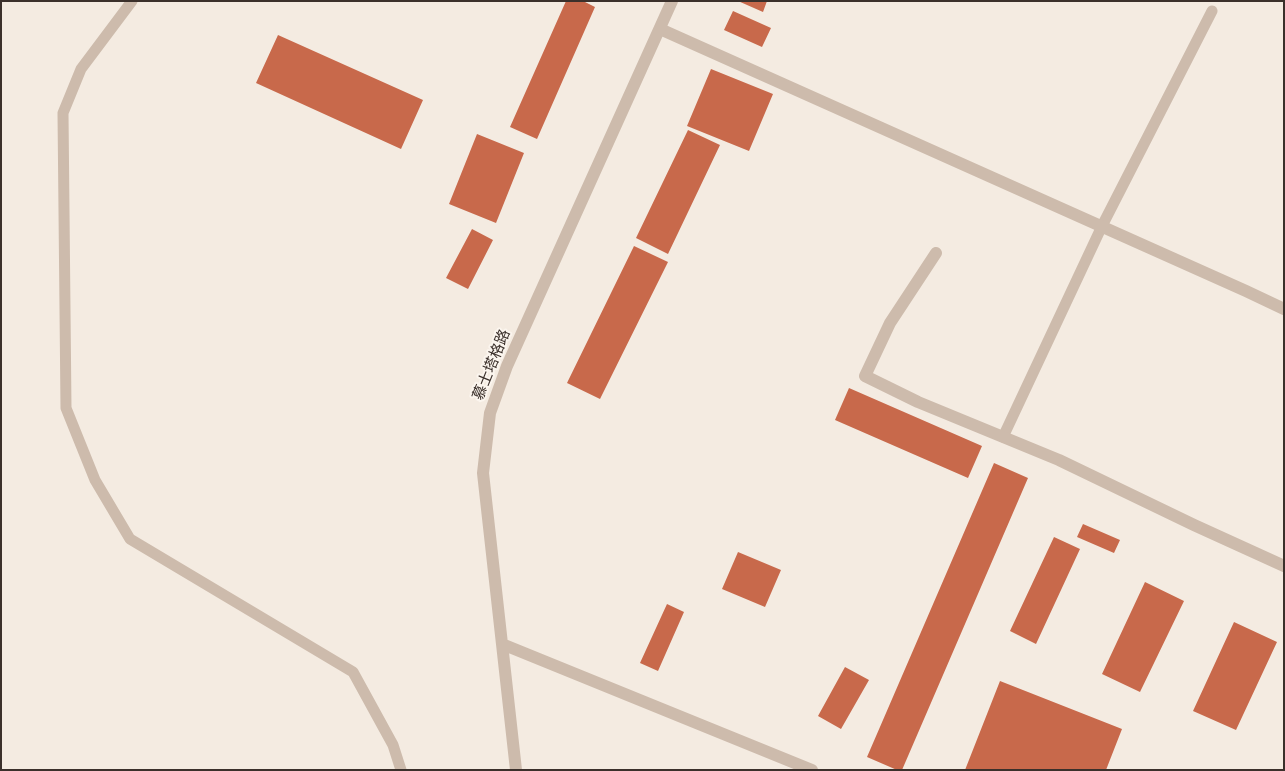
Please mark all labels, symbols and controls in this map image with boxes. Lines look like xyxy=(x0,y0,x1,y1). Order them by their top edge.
street label: 慕士塔格路 xyxy=(470,327,514,403)

